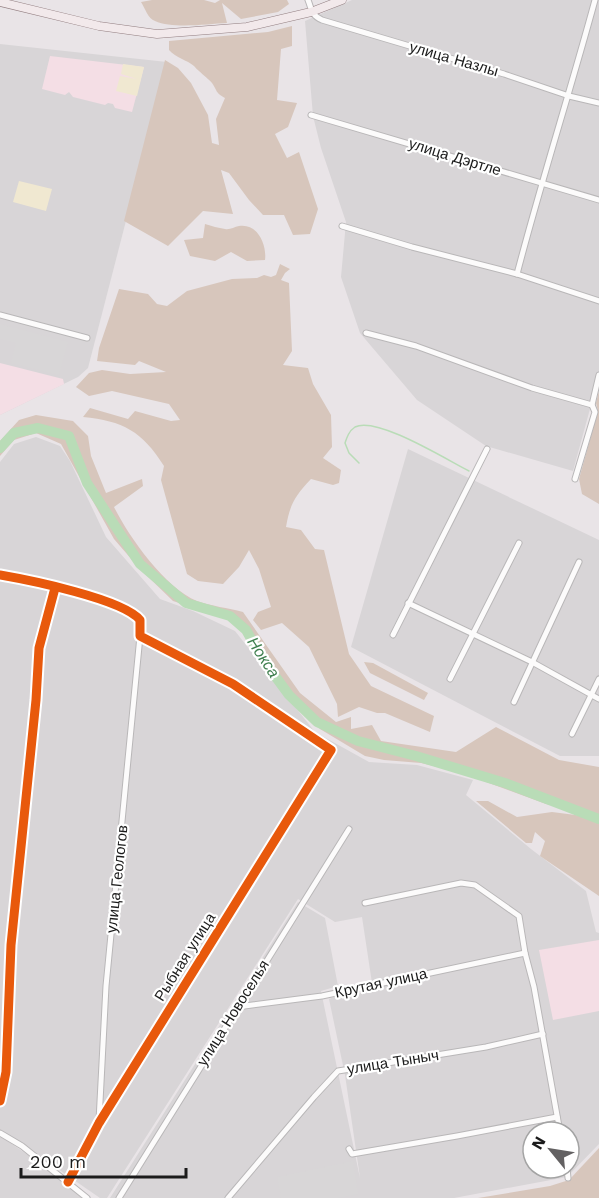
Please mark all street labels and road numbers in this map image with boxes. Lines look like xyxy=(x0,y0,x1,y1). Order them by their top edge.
street label: улица Назлы xyxy=(407,38,501,80)
street label: улица Дэртле xyxy=(407,134,503,180)
street label: улица Геологов xyxy=(102,824,132,934)
street label: Рыбная улица xyxy=(151,909,220,1004)
street label: улица Новоселья xyxy=(193,957,273,1069)
street label: Крутая улица xyxy=(333,964,429,1002)
street label: улица Тыныч xyxy=(346,1046,440,1078)

